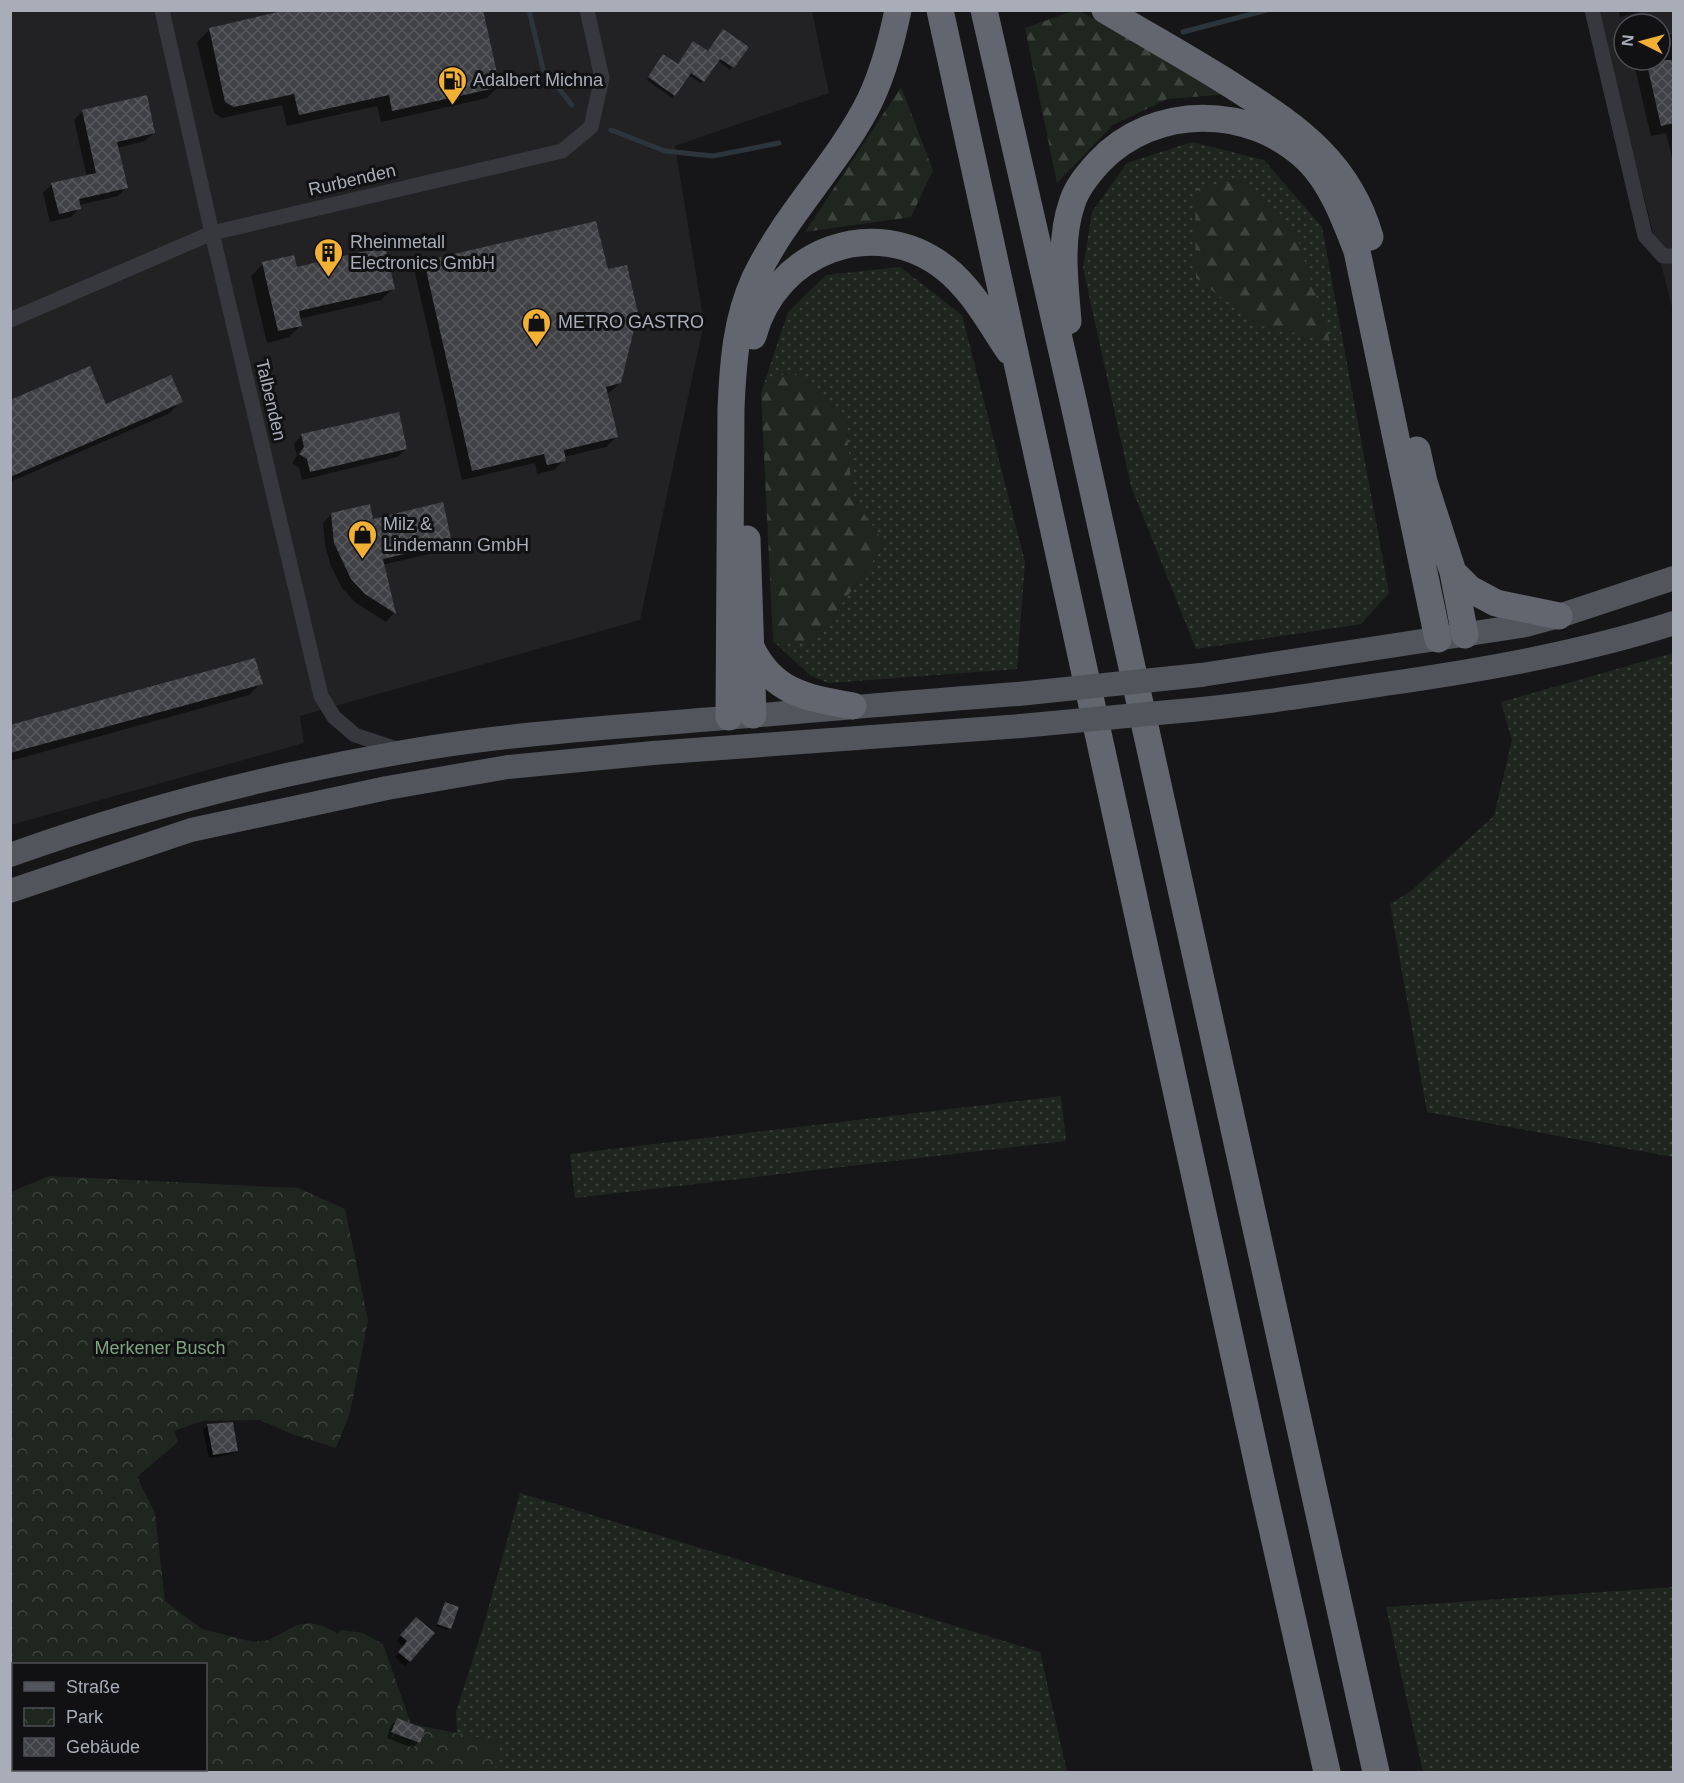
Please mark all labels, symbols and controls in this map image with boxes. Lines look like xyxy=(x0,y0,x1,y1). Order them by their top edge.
north arrow xyxy=(1612,12,1672,72)
text: N xyxy=(1619,34,1637,47)
fuel station icon: Adalbert Michna xyxy=(436,64,468,106)
place label: Adalbert Michna xyxy=(473,70,604,90)
street label: Rurbenden xyxy=(306,160,398,200)
place label: Rheinmetall Electronics GmbH xyxy=(350,232,495,273)
building icon: Rheinmetall Electronics GmbH xyxy=(313,236,345,278)
shop icon: METRO GASTRO xyxy=(521,306,553,348)
place label: METRO GASTRO xyxy=(558,312,704,332)
street label: Talbenden xyxy=(252,357,290,443)
place label: Milz & Lindemann GmbH xyxy=(383,514,529,555)
shop icon: Milz & Lindemann GmbH xyxy=(346,518,378,560)
park label: Merkener Busch xyxy=(94,1338,226,1358)
legend xyxy=(12,1663,207,1771)
text: Straße xyxy=(66,1677,120,1697)
text: Park xyxy=(66,1707,104,1727)
text: Gebäude xyxy=(66,1737,140,1757)

